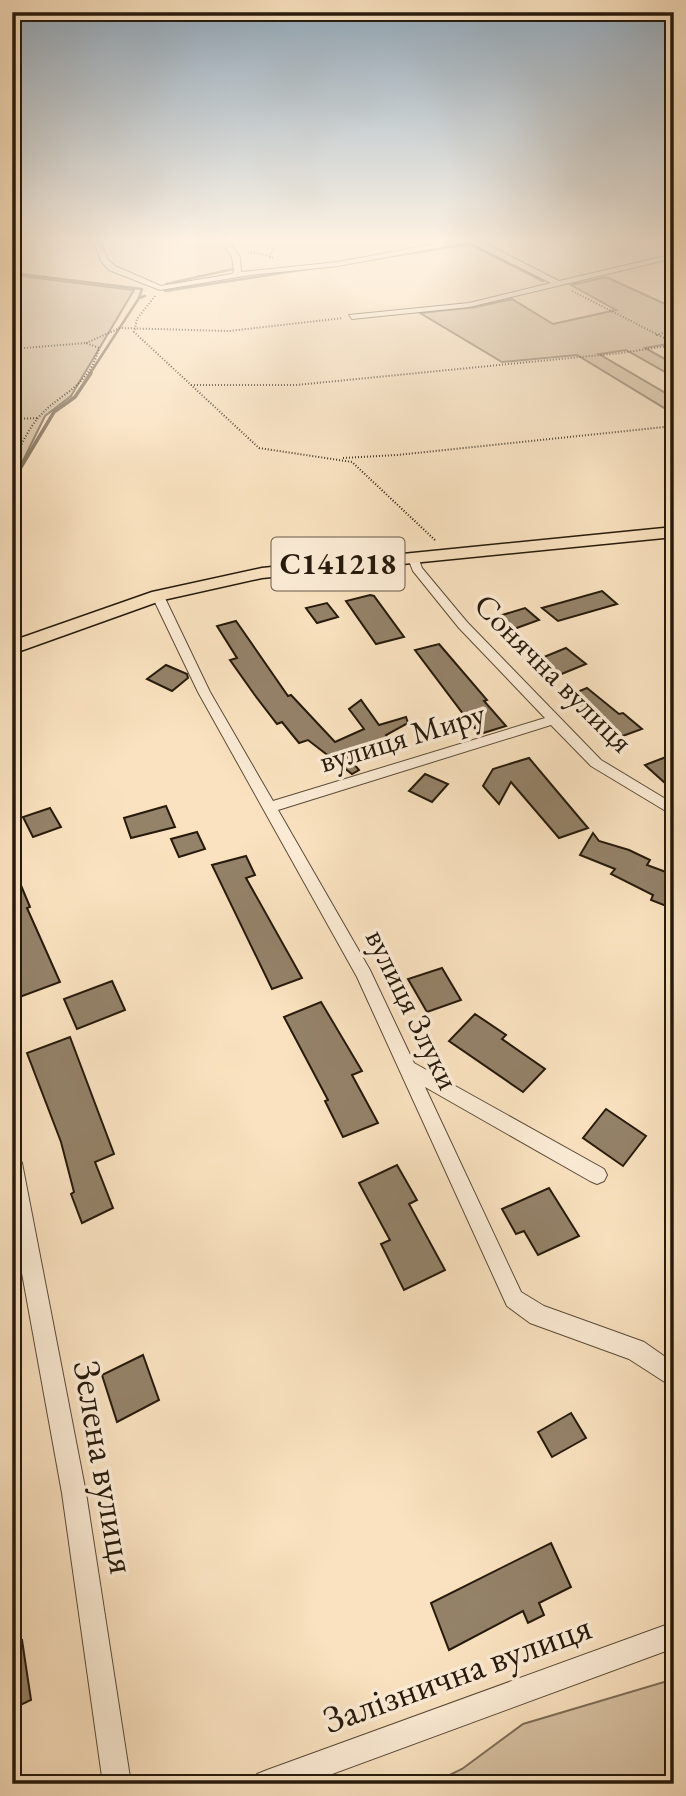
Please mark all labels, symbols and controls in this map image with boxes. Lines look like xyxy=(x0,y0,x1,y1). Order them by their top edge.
road number: С141218 xyxy=(272,538,404,590)
street label: Сонячна вулиця xyxy=(465,584,643,762)
street label: вулиця Миру xyxy=(314,692,491,782)
street label: вулиця Злуки xyxy=(356,922,470,1096)
street label: Зелена вулиця xyxy=(63,1356,148,1578)
street label: Залізнична вулиця xyxy=(316,1601,598,1744)

